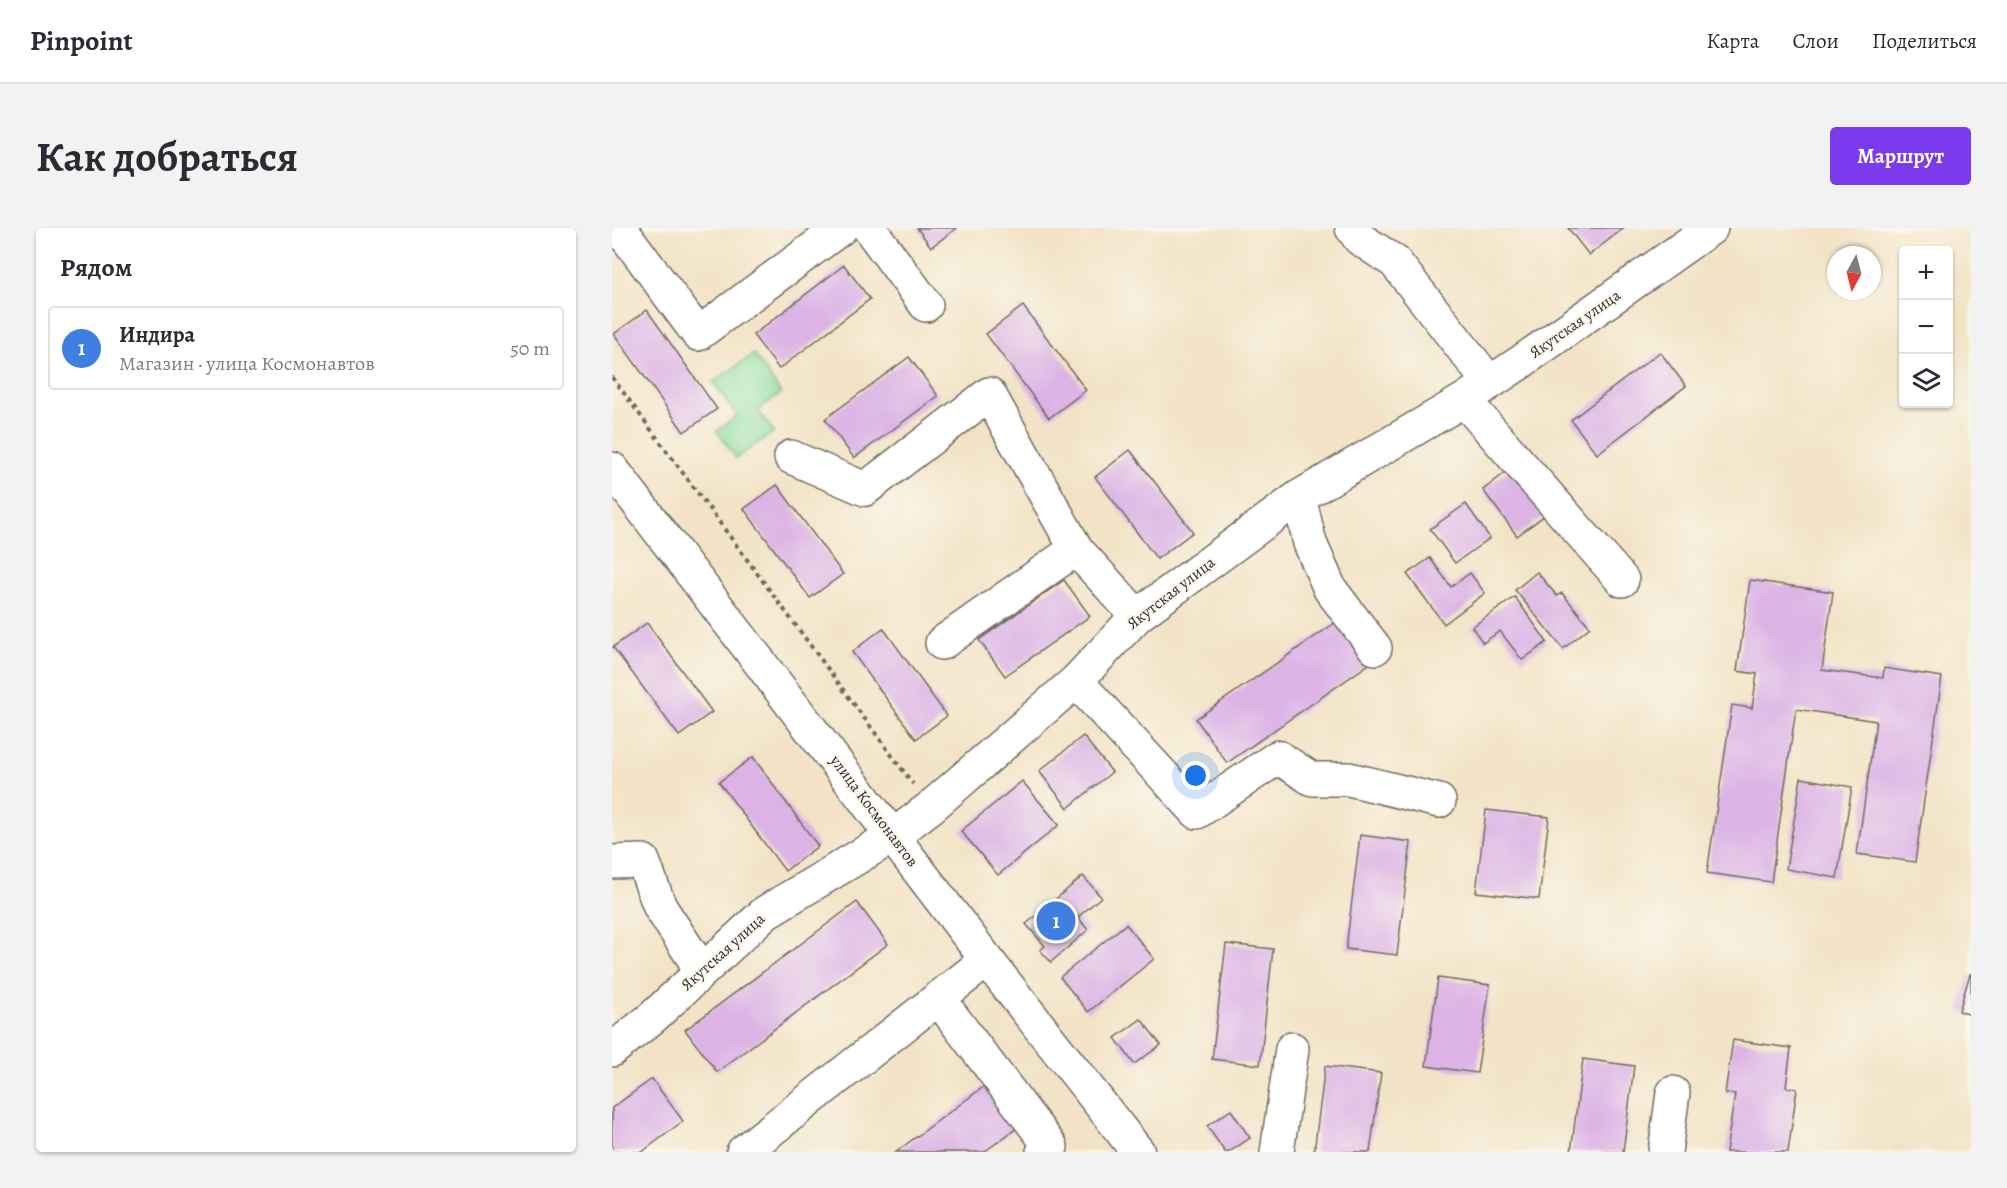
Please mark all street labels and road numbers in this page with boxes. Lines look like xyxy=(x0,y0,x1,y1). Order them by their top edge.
street label: Якутская улица xyxy=(1525,284,1625,364)
street label: Якутская улица xyxy=(1122,551,1220,634)
street label: улица Космонавтов xyxy=(824,750,923,871)
street label: Якутская улица xyxy=(676,908,770,996)

